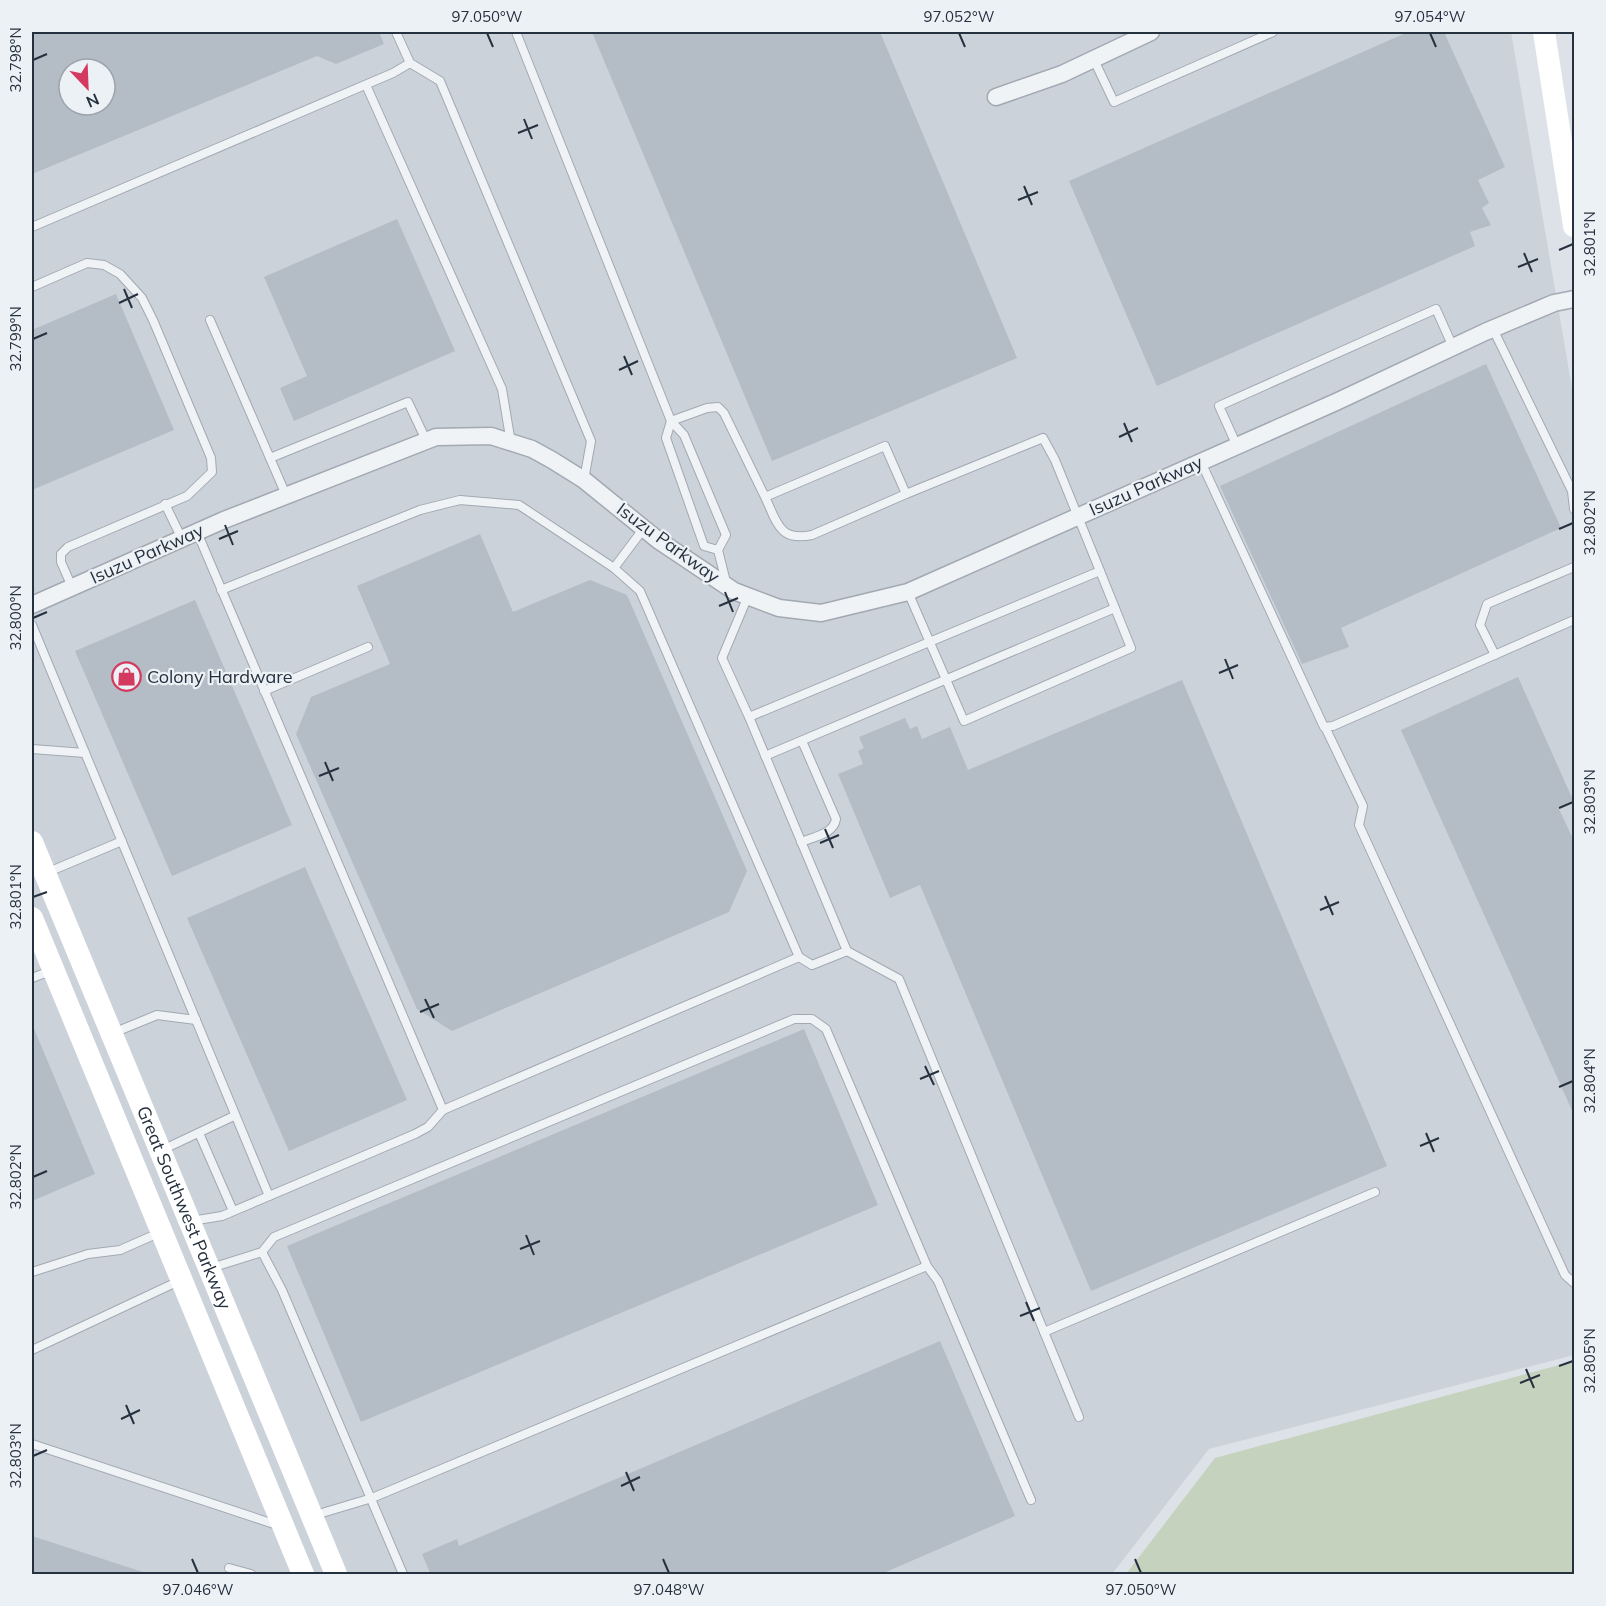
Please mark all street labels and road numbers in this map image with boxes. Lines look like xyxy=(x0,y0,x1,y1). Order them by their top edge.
street label: Isuzu Parkway xyxy=(1086,450,1206,521)
street label: Isuzu Parkway xyxy=(612,498,725,588)
street label: Isuzu Parkway xyxy=(87,518,207,589)
street label: Great Southwest Parkway xyxy=(132,1102,237,1313)

